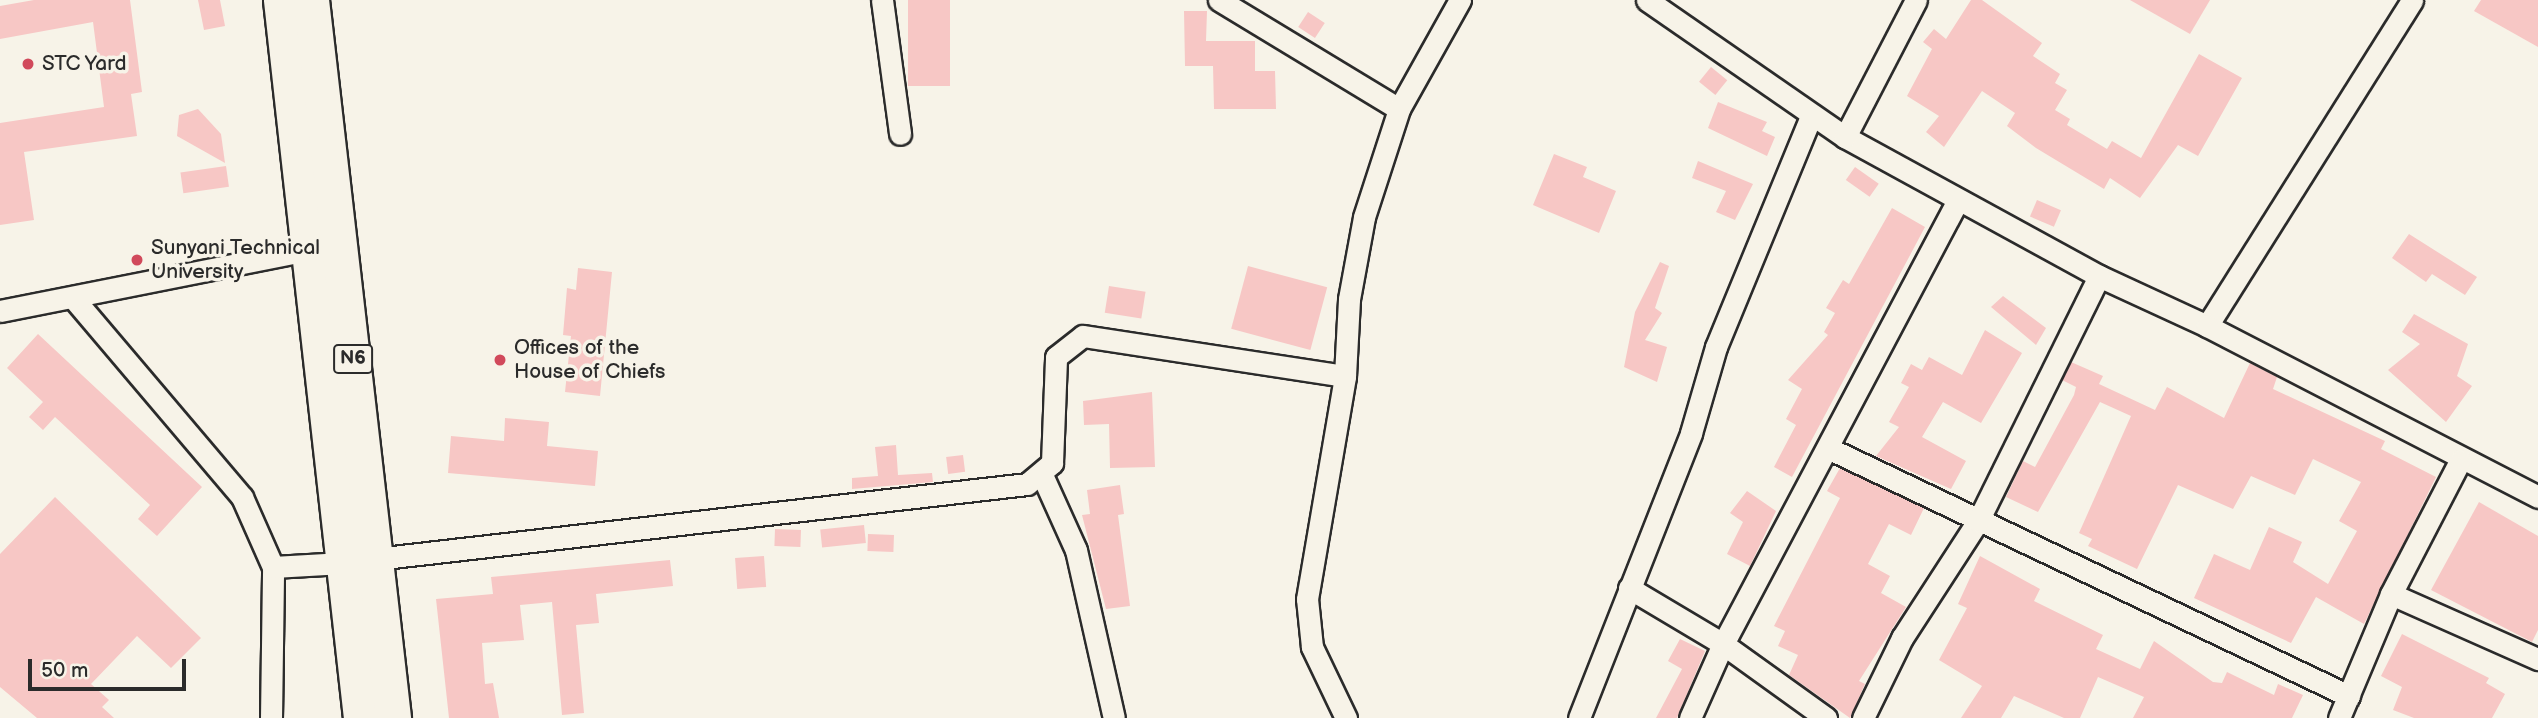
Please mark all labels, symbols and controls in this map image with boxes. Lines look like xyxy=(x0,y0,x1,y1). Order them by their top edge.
place label: STC Yard xyxy=(42,51,128,77)
marker: STC Yard xyxy=(20,56,36,72)
place label: Sunyani Technical University xyxy=(151,235,321,285)
marker: Sunyani Technical University xyxy=(129,252,145,268)
place label: Offices of the House of Chiefs xyxy=(514,335,666,385)
road number: N6 xyxy=(332,344,374,374)
marker: Offices of the House of Chiefs xyxy=(492,352,508,368)
scale bar xyxy=(32,644,189,688)
text: 50 m xyxy=(41,658,88,683)

